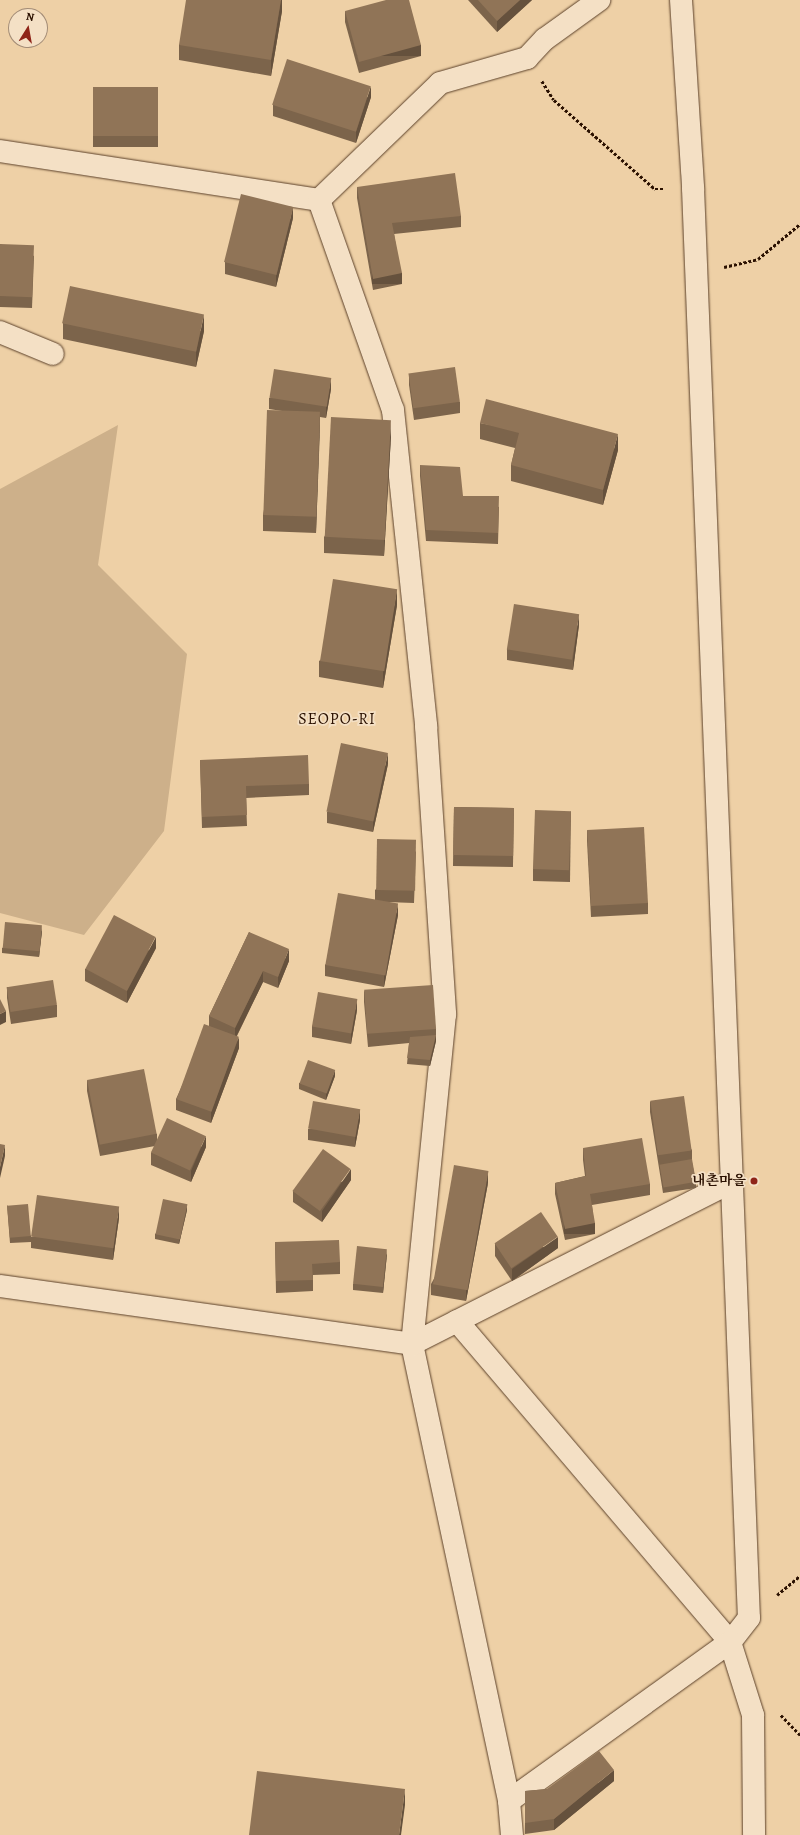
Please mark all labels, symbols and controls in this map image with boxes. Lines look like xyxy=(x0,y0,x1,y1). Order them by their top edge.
north arrow xyxy=(8,8,48,48)
text: N xyxy=(25,9,36,25)
district label: SEOPO-RI xyxy=(298,709,376,729)
place label: 내촌마을 xyxy=(692,1173,746,1189)
marker: 내촌마을 xyxy=(749,1176,759,1186)

